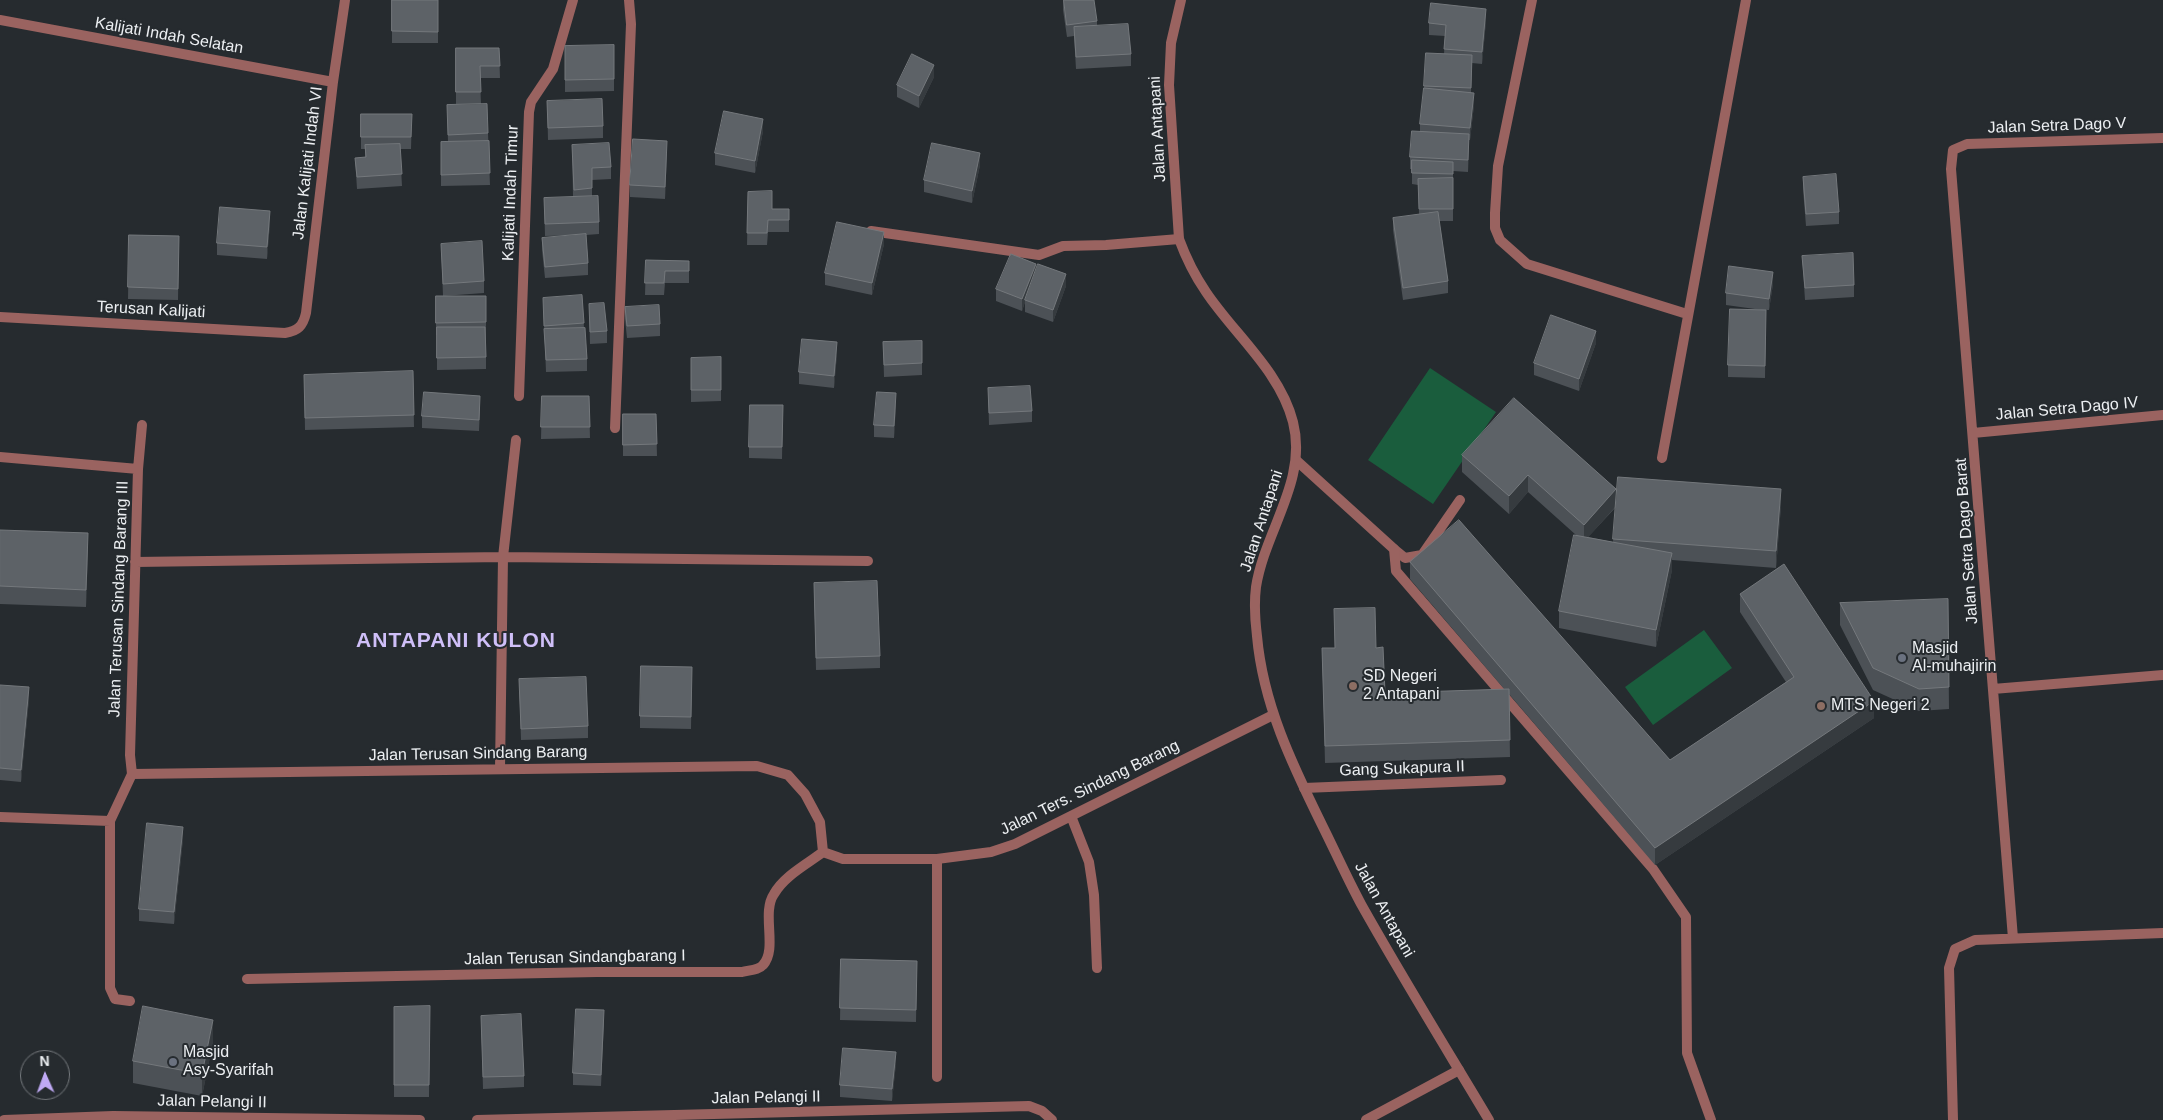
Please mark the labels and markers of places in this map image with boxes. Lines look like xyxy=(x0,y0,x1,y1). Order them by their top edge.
place label: Masjid Al-muhajirin xyxy=(1912,639,1996,677)
marker: Masjid Al-muhajirin xyxy=(1896,652,1908,664)
place label: SD Negeri 2 Antapani xyxy=(1363,667,1440,705)
marker: SD Negeri 2 Antapani xyxy=(1347,680,1359,692)
place label: MTS Negeri 2 xyxy=(1831,696,1930,716)
marker: MTS Negeri 2 xyxy=(1815,700,1827,712)
place label: Masjid Asy-Syarifah xyxy=(183,1043,274,1081)
marker: Masjid Asy-Syarifah xyxy=(167,1056,179,1068)

